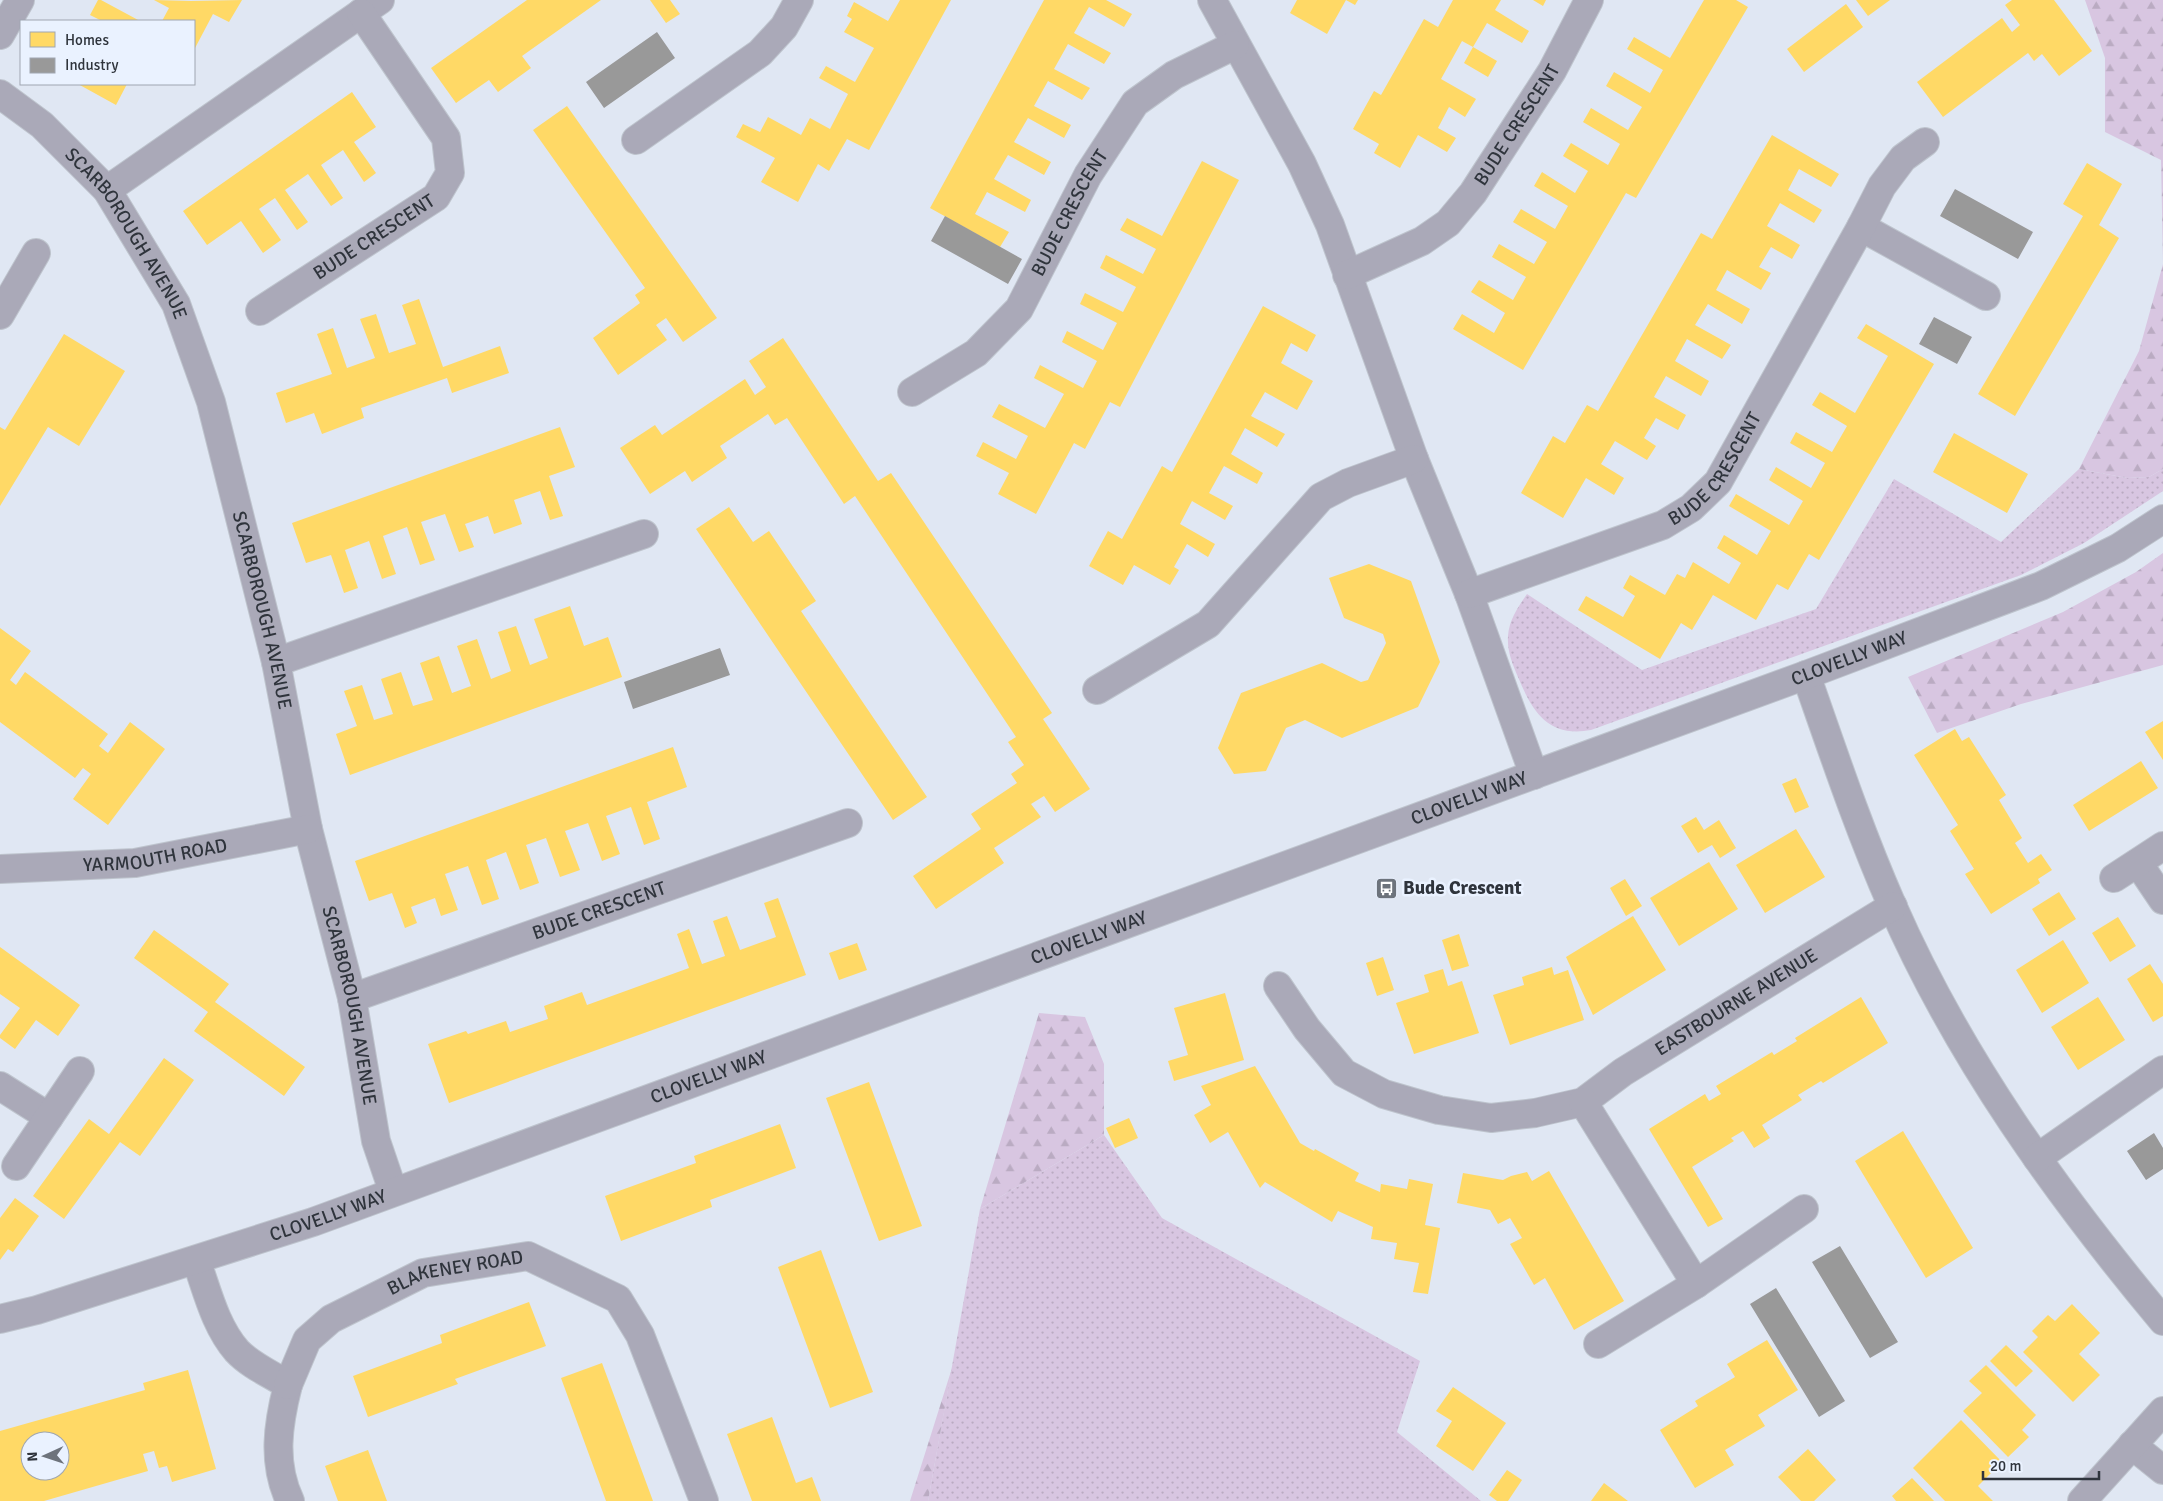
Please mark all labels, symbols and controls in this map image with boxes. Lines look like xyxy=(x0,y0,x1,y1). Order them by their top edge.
legend xyxy=(20,20,195,85)
text: Homes xyxy=(65,31,109,49)
text: Industry xyxy=(65,56,118,74)
street label: BUDE CRESCENT xyxy=(1469,60,1566,190)
street label: SCARBOROUGH AVENUE xyxy=(60,143,192,322)
street label: BUDE CRESCENT xyxy=(1026,145,1114,280)
street label: BUDE CRESCENT xyxy=(309,189,440,285)
street label: BUDE CRESCENT xyxy=(1664,408,1767,531)
street label: SCARBOROUGH AVENUE xyxy=(227,509,297,712)
street label: CLOVELLY WAY xyxy=(1788,626,1911,691)
street label: CLOVELLY WAY xyxy=(1408,766,1531,831)
street label: YARMOUTH ROAD xyxy=(82,833,229,877)
street label: BUDE CRESCENT xyxy=(529,876,670,945)
bus stop icon: Bude Crescent xyxy=(1375,876,1399,900)
place label: Bude Crescent xyxy=(1403,876,1522,900)
street label: SCARBOROUGH AVENUE xyxy=(317,903,382,1107)
street label: CLOVELLY WAY xyxy=(1027,905,1151,970)
street label: EASTBOURNE AVENUE xyxy=(1651,943,1822,1061)
street label: CLOVELLY WAY xyxy=(647,1045,770,1109)
street label: CLOVELLY WAY xyxy=(267,1184,390,1247)
street label: BLAKENEY ROAD xyxy=(383,1245,525,1301)
north arrow xyxy=(20,1431,70,1481)
scale bar xyxy=(1983,1448,2099,1480)
text: N xyxy=(24,1451,41,1462)
text: 20 m xyxy=(1990,1457,2021,1475)

